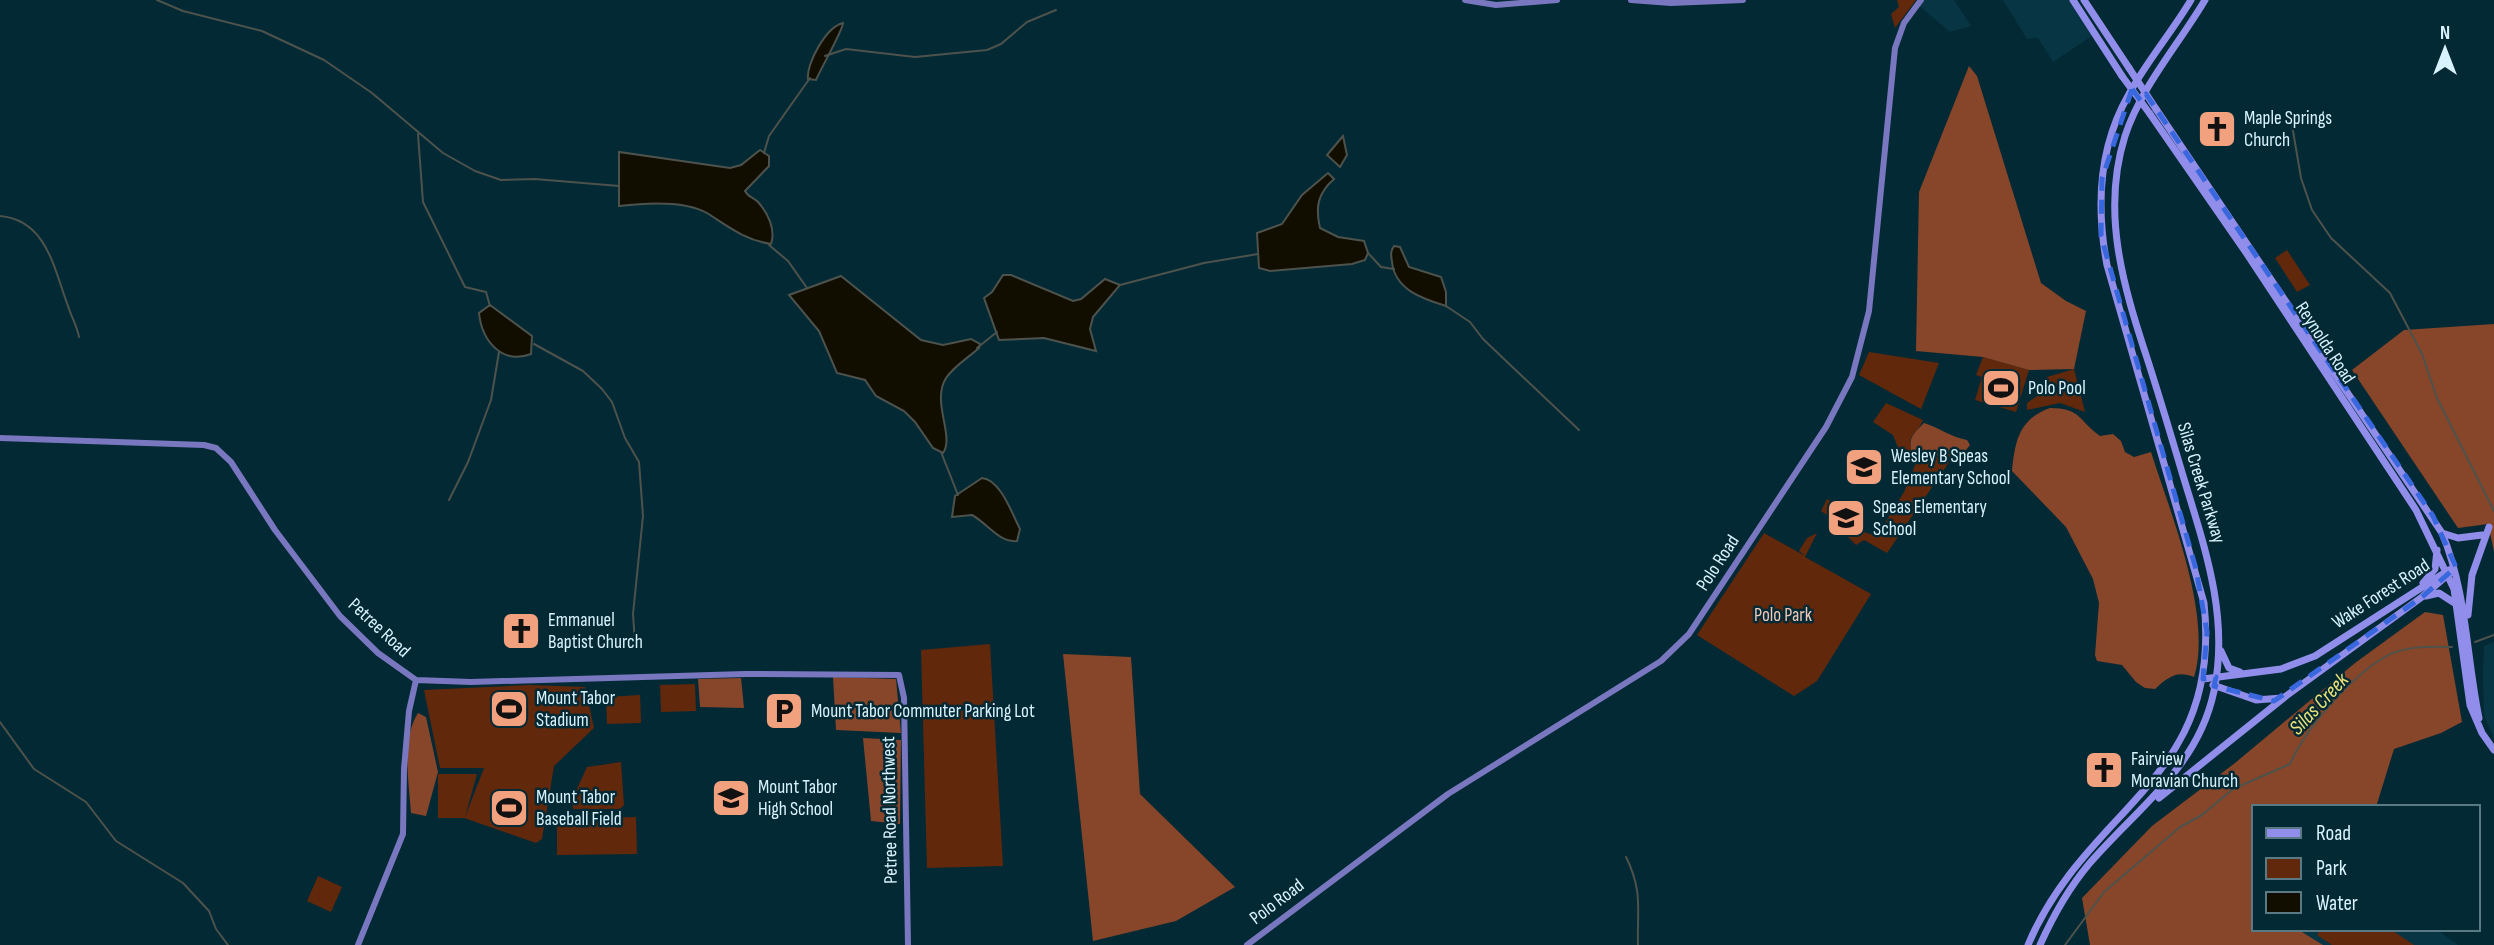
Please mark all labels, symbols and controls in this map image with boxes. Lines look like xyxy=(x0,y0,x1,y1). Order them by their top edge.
north arrow xyxy=(2410,14,2480,84)
text: N xyxy=(2440,22,2450,45)
place label: Maple Springs Church xyxy=(2244,107,2332,152)
church icon: Maple Springs Church xyxy=(2196,108,2238,150)
street label: Reynolda Road xyxy=(2290,298,2360,388)
sports icon: Polo Pool xyxy=(1980,367,2022,409)
place label: Polo Pool xyxy=(2028,377,2086,400)
street label: Silas Creek Parkway xyxy=(2172,420,2230,547)
place label: Wesley B Speas Elementary School xyxy=(1891,445,2010,490)
school or university icon: Wesley B Speas Elementary School xyxy=(1843,446,1885,488)
place label: Speas Elementary School xyxy=(1873,496,1988,541)
school or university icon: Speas Elementary School xyxy=(1825,497,1867,539)
street label: Polo Road xyxy=(1691,531,1745,595)
street label: Wake Forest Road xyxy=(2328,554,2434,634)
street label: Petree Road xyxy=(343,594,415,662)
park label: Polo Park xyxy=(1754,604,1813,627)
place label: Emmanuel Baptist Church xyxy=(548,609,643,654)
church icon: Emmanuel Baptist Church xyxy=(500,610,542,652)
water label: Silas Creek xyxy=(2284,667,2355,740)
place label: Mount Tabor Stadium xyxy=(536,687,616,732)
sports icon: Mount Tabor Stadium xyxy=(488,688,530,730)
parking icon: Mount Tabor Commuter Parking Lot xyxy=(763,690,805,732)
place label: Mount Tabor Commuter Parking Lot xyxy=(811,700,1035,723)
street label: Petree Road Northwest xyxy=(877,736,903,884)
place label: Fairview Moravian Church xyxy=(2131,748,2238,793)
church icon: Fairview Moravian Church xyxy=(2083,749,2125,791)
place label: Mount Tabor High School xyxy=(758,776,838,821)
school or university icon: Mount Tabor High School xyxy=(710,777,752,819)
place label: Mount Tabor Baseball Field xyxy=(536,786,622,831)
sports icon: Mount Tabor Baseball Field xyxy=(488,787,530,829)
legend xyxy=(2252,805,2480,931)
text: Road xyxy=(2316,821,2351,846)
text: Park xyxy=(2316,856,2347,881)
street label: Polo Road xyxy=(1245,874,1309,930)
text: Water xyxy=(2316,891,2358,916)

